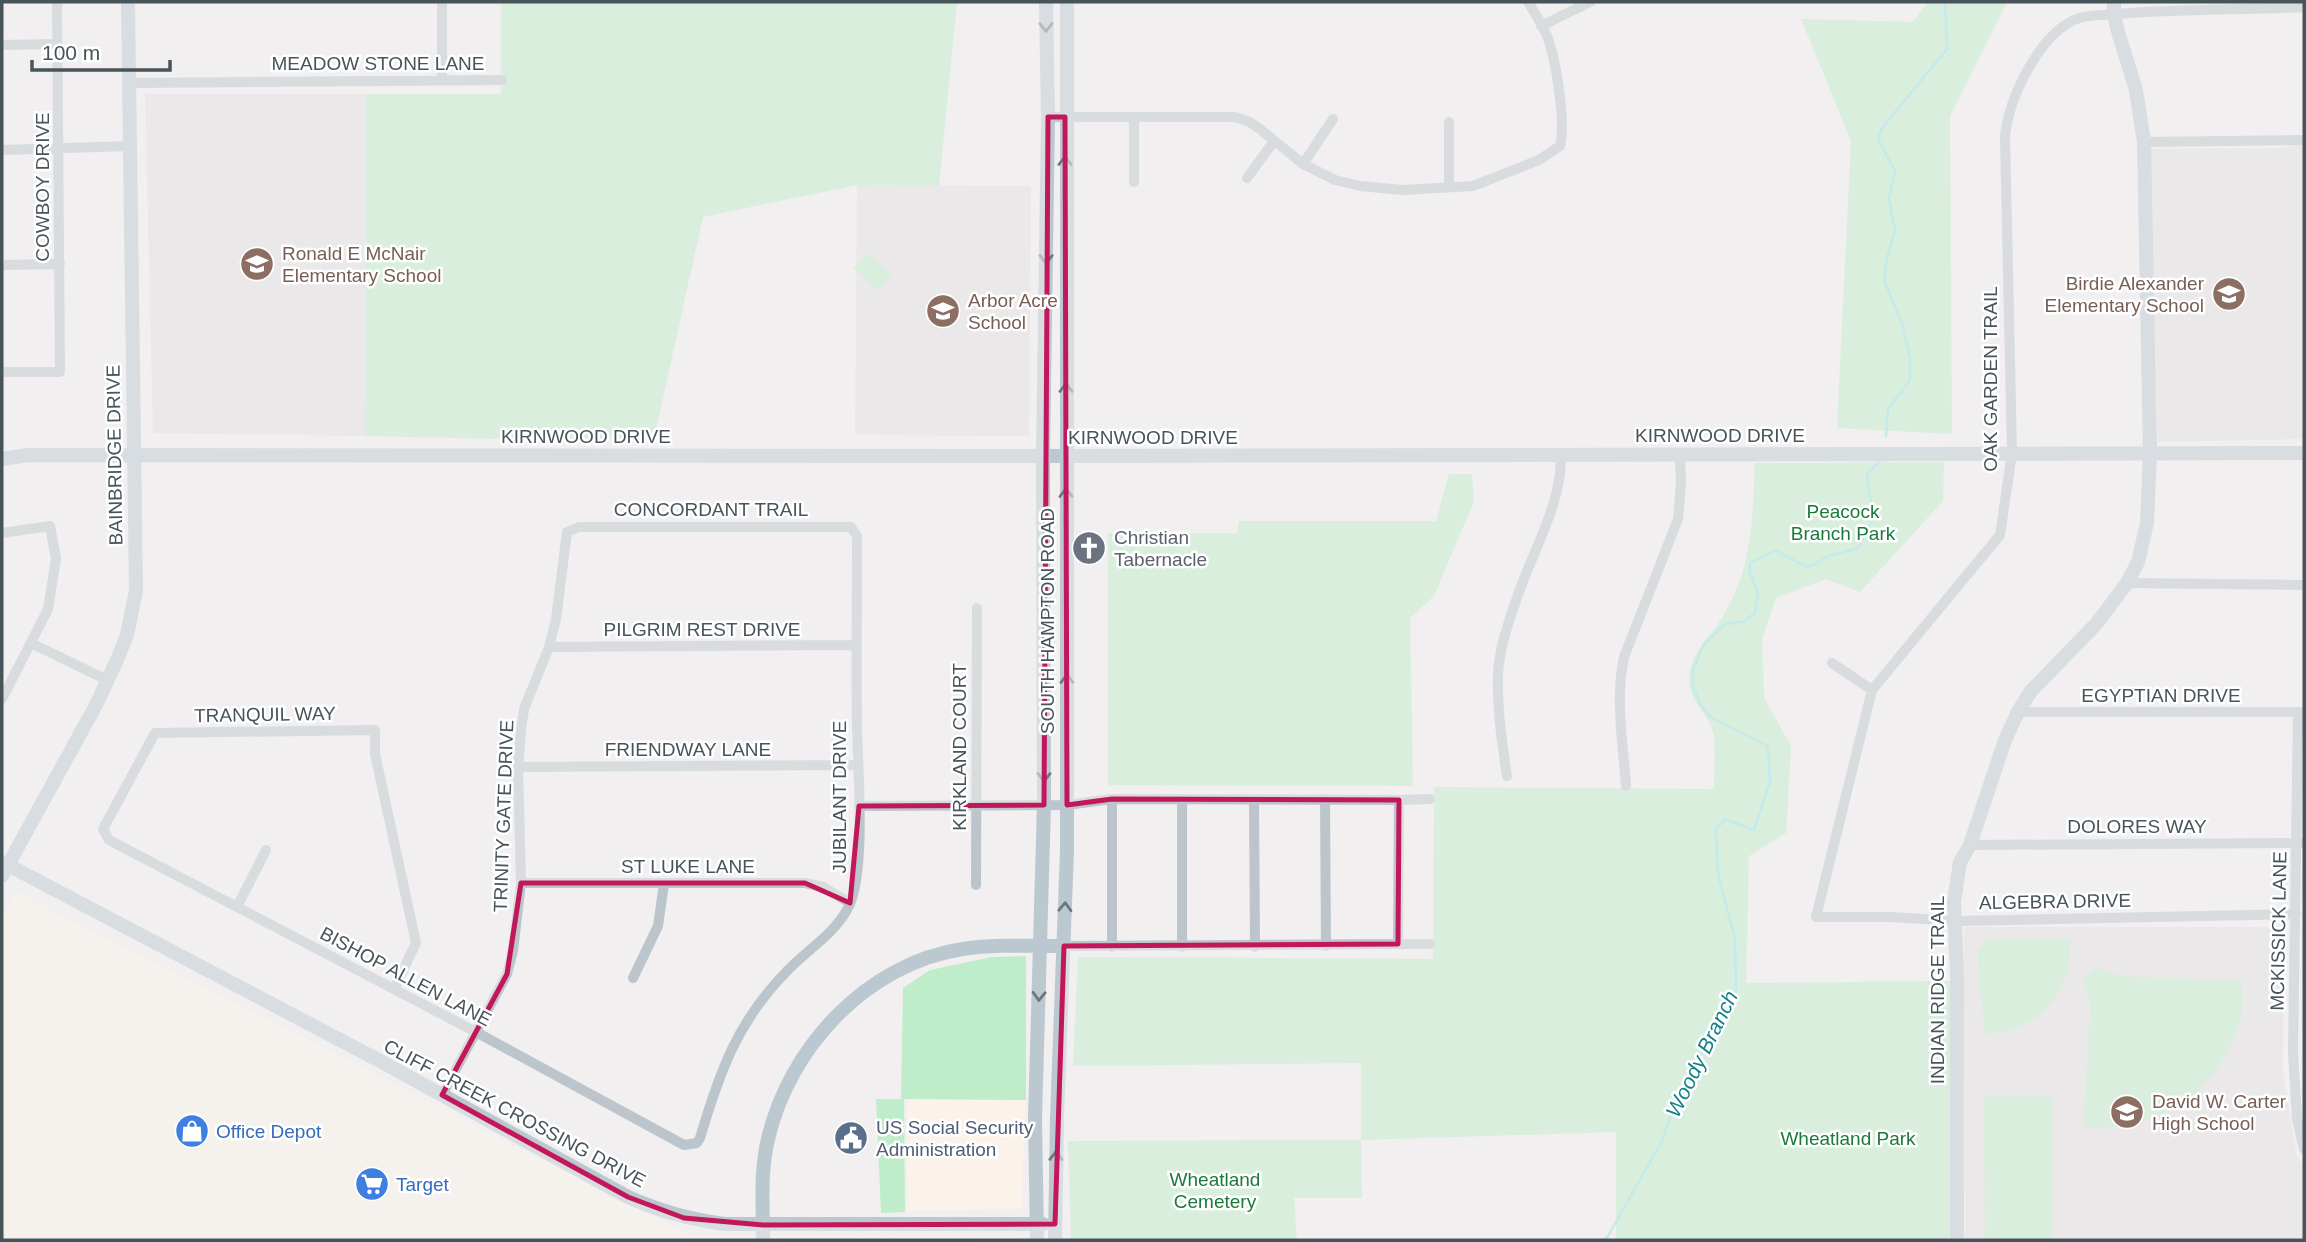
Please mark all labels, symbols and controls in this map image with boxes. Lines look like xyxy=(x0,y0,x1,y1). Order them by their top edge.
one-way arrow xyxy=(1038,22,1054,33)
scale bar xyxy=(32,28,170,72)
text: 100 m xyxy=(42,41,100,64)
street label: MEADOW STONE LANE xyxy=(272,53,484,74)
street label: COWBOY DRIVE xyxy=(32,112,53,262)
one-way arrow xyxy=(1057,155,1073,165)
place label: Ronald E McNair Elementary School xyxy=(282,243,441,286)
school or university icon: Ronald E McNair Elementary School xyxy=(238,245,276,283)
one-way arrow xyxy=(1038,254,1054,265)
place label: Birdie Alexander Elementary School xyxy=(2045,273,2205,316)
school or university icon: Birdie Alexander Elementary School xyxy=(2210,275,2248,313)
street label: OAK GARDEN TRAIL xyxy=(1980,286,2001,472)
place label: Arbor Acre School xyxy=(968,290,1058,333)
school or university icon: Arbor Acre School xyxy=(924,292,962,330)
street label: BAINBRIDGE DRIVE xyxy=(102,365,127,545)
one-way arrow xyxy=(1058,382,1074,393)
street label: KIRNWOOD DRIVE xyxy=(1635,425,1805,446)
street label: KIRNWOOD DRIVE xyxy=(501,426,671,447)
street label: KIRNWOOD DRIVE xyxy=(1068,427,1238,448)
one-way arrow xyxy=(1058,487,1074,498)
street label: CONCORDANT TRAIL xyxy=(614,499,808,520)
park label: Peacock Branch Park xyxy=(1791,501,1896,544)
street label: SOUTH HAMPTON ROAD xyxy=(1037,508,1058,734)
place label: Christian Tabernacle xyxy=(1114,527,1207,570)
church icon: Christian Tabernacle xyxy=(1070,529,1108,567)
street label: PILGRIM REST DRIVE xyxy=(603,619,801,640)
street label: KIRKLAND COURT xyxy=(949,663,970,831)
one-way arrow xyxy=(1059,673,1075,684)
street label: EGYPTIAN DRIVE xyxy=(2081,685,2241,706)
street label: TRANQUIL WAY xyxy=(194,703,336,726)
street label: TRINITY GATE DRIVE xyxy=(490,719,517,913)
street label: JUBILANT DRIVE xyxy=(829,721,850,873)
street label: FRIENDWAY LANE xyxy=(605,739,771,760)
one-way arrow xyxy=(1036,772,1052,783)
street label: DOLORES WAY xyxy=(2067,816,2207,837)
street label: MCKISSICK LANE xyxy=(2267,851,2290,1011)
street label: ST LUKE LANE xyxy=(621,856,755,877)
street label: ALGEBRA DRIVE xyxy=(1979,890,2131,913)
street label: INDIAN RIDGE TRAIL xyxy=(1927,896,1948,1084)
one-way arrow xyxy=(1057,901,1073,911)
street label: BISHOP ALLEN LANE xyxy=(317,922,495,1031)
water label: Woody Branch xyxy=(1661,987,1742,1121)
one-way arrow xyxy=(1032,990,1047,1001)
street label: CLIFF CREEK CROSSING DRIVE xyxy=(380,1035,649,1192)
place label: David W. Carter High School xyxy=(2152,1091,2287,1134)
school or university icon: David W. Carter High School xyxy=(2108,1093,2146,1131)
shop icon: Office Depot xyxy=(173,1112,211,1150)
place label: US Social Security Administration xyxy=(876,1117,1034,1160)
public building icon: US Social Security Administration xyxy=(832,1119,870,1157)
place label: Office Depot xyxy=(216,1121,322,1142)
park label: Wheatland Park xyxy=(1780,1128,1916,1149)
one-way arrow xyxy=(1048,1150,1064,1160)
supermarket icon: Target xyxy=(353,1165,391,1203)
park label: Wheatland Cemetery xyxy=(1170,1169,1260,1212)
place label: Target xyxy=(396,1174,450,1195)

